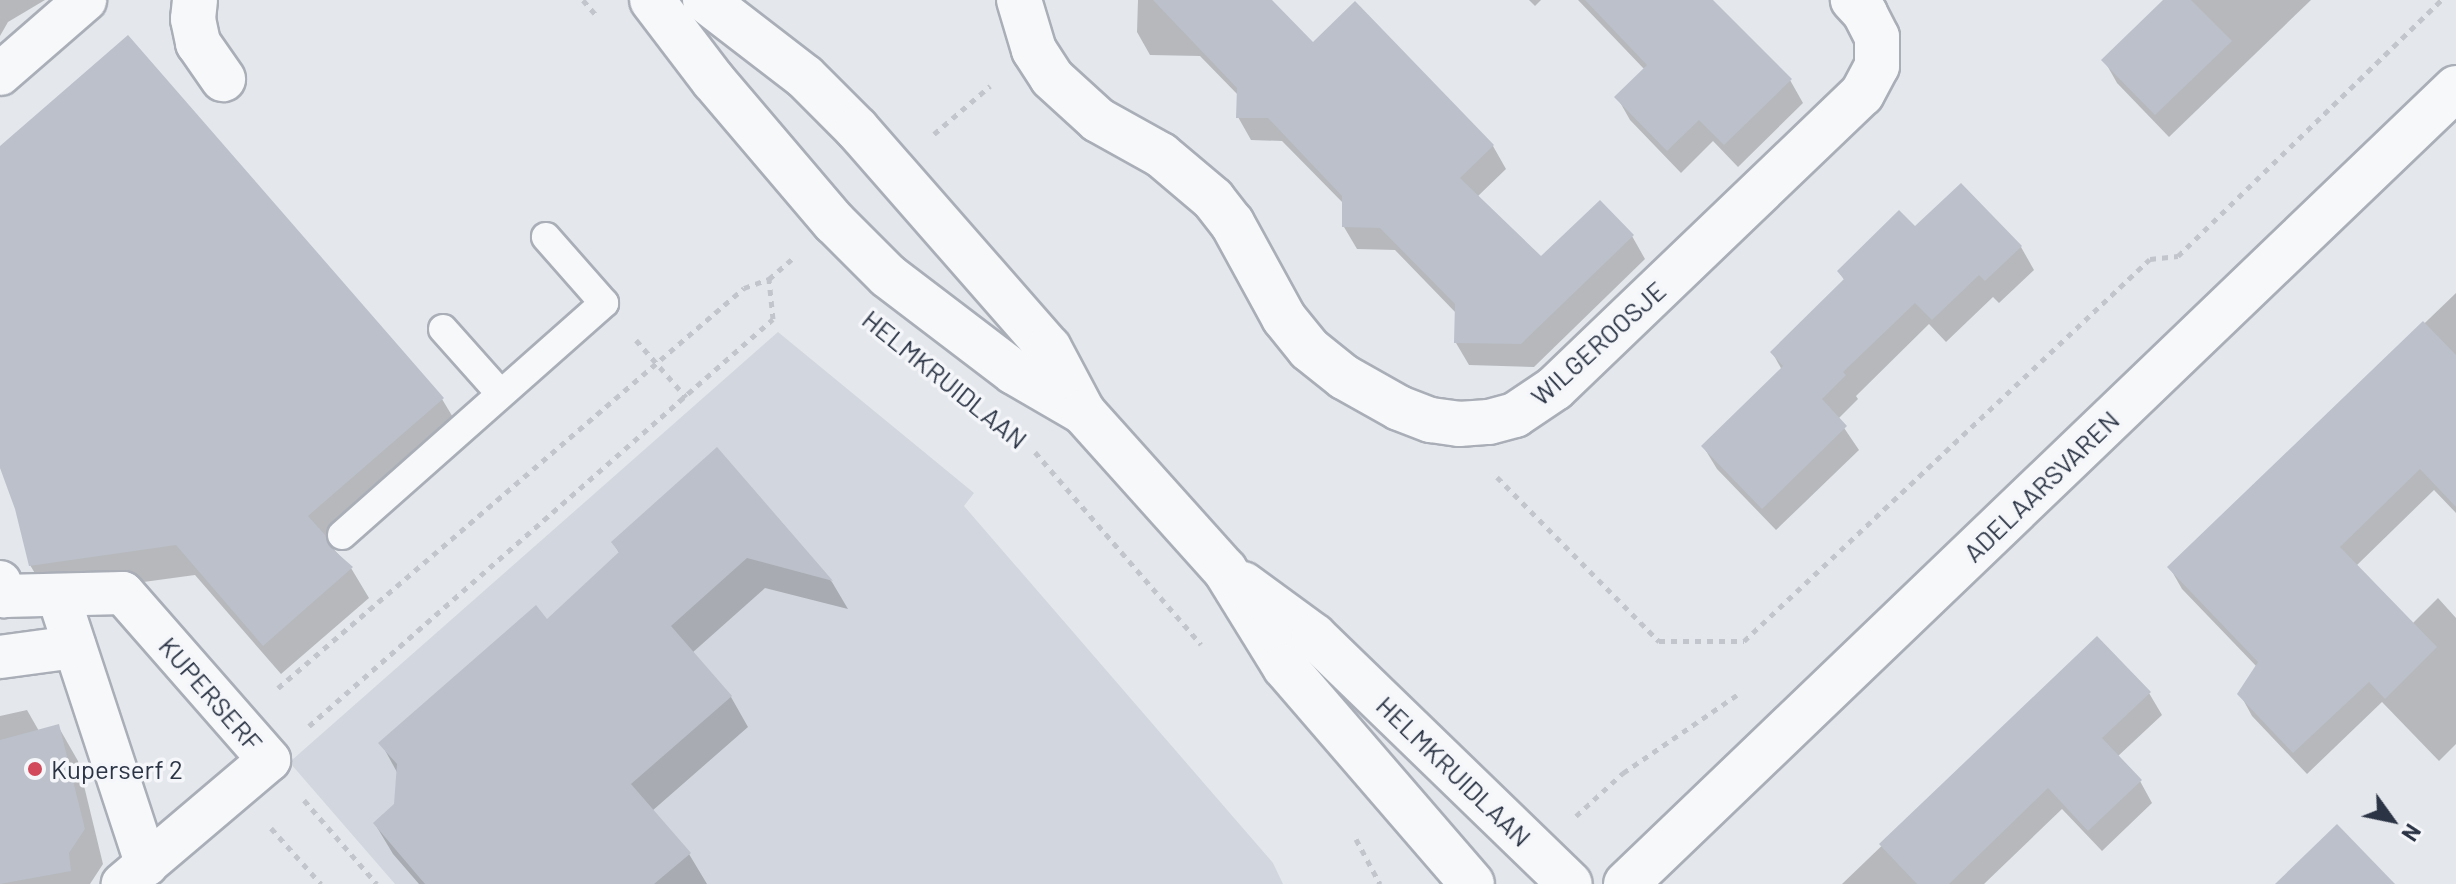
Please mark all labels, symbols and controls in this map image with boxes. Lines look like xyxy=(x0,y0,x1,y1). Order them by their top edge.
street label: WILGEROOSJE xyxy=(1524,274,1672,412)
street label: HELMKRUIDLAAN xyxy=(856,303,1034,455)
street label: ADELAARSVAREN xyxy=(1957,404,2125,568)
street label: KUPERSERF xyxy=(153,630,269,758)
street label: HELMKRUIDLAAN xyxy=(1370,689,1538,853)
place label: Kuperserf 2 xyxy=(51,753,183,785)
marker: Kuperserf 2 xyxy=(26,760,44,778)
north arrow xyxy=(2352,780,2432,860)
text: N xyxy=(2397,820,2427,846)

